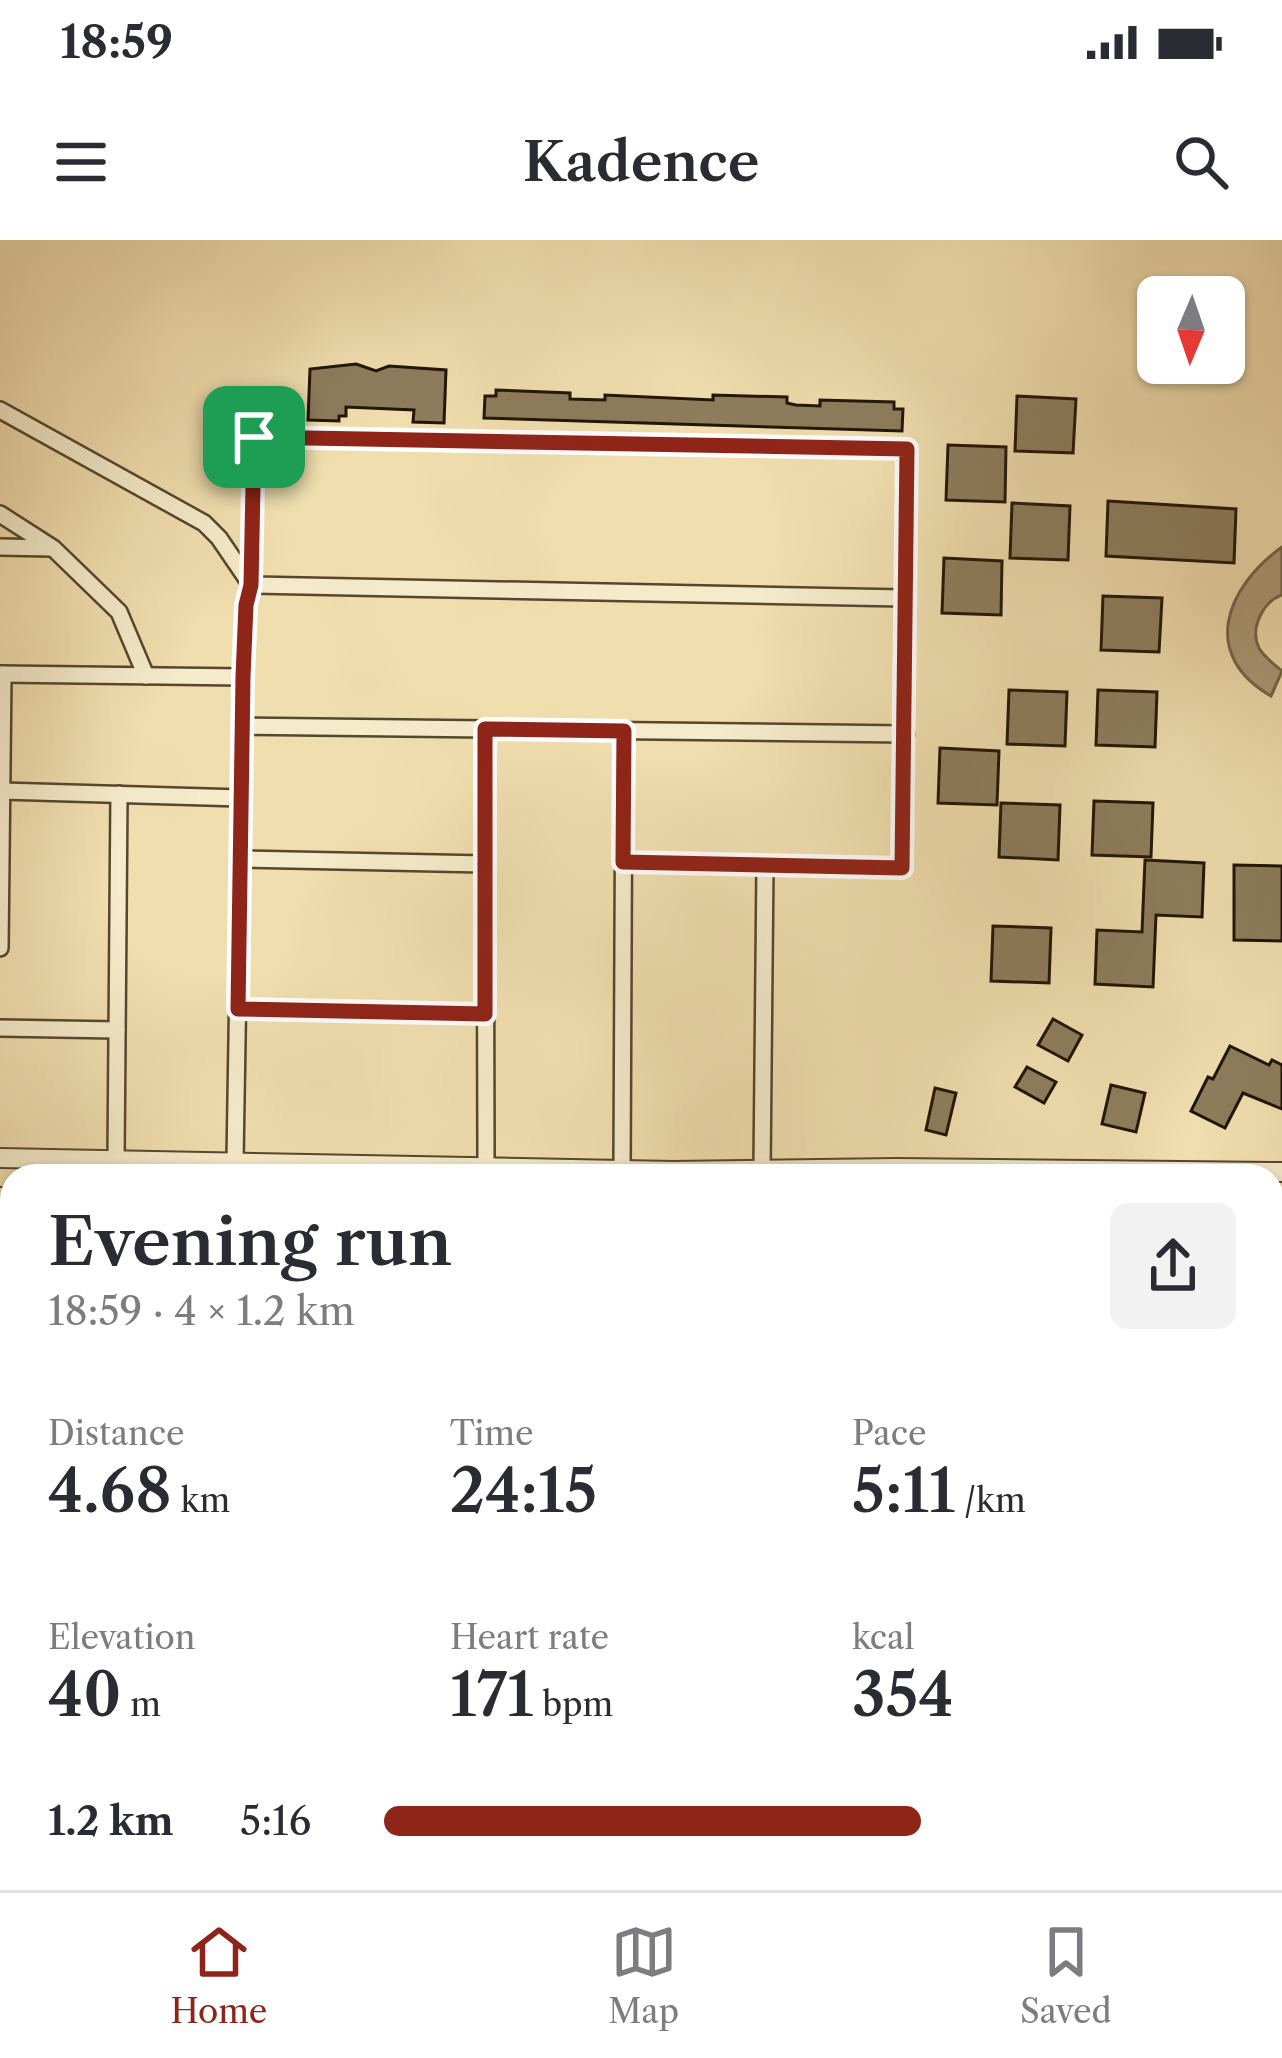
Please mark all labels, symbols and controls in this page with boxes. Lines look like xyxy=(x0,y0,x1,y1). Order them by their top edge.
text: 18:59 xyxy=(60,14,173,70)
icon: menu xyxy=(48,129,114,195)
text: Kadence xyxy=(523,129,759,195)
icon: search xyxy=(1168,129,1234,195)
north arrow xyxy=(1137,276,1245,384)
map controls xyxy=(1137,276,1245,384)
pin xyxy=(203,386,305,488)
icon: arrive xyxy=(221,404,287,470)
text: Evening run xyxy=(48,1201,452,1282)
button: share xyxy=(1110,1203,1236,1329)
text: 18:59 · 4 × 1.2 km xyxy=(48,1287,355,1335)
text: Distance xyxy=(48,1413,185,1454)
text: Time xyxy=(450,1413,533,1454)
text: Pace xyxy=(852,1413,927,1454)
text: 4.68 xyxy=(48,1454,172,1528)
text: 24:15 xyxy=(450,1454,597,1528)
text: 5:11 xyxy=(852,1454,955,1528)
text: km xyxy=(172,1480,230,1521)
text: /km xyxy=(955,1480,1026,1521)
text: Elevation xyxy=(48,1617,195,1658)
text: Heart rate xyxy=(450,1617,609,1658)
text: kcal xyxy=(852,1617,914,1658)
text: 40 xyxy=(48,1658,121,1732)
text: 171 xyxy=(450,1658,534,1732)
text: 354 xyxy=(852,1658,954,1732)
text: m xyxy=(121,1684,161,1725)
text: bpm xyxy=(534,1684,613,1725)
text: 1.2 km xyxy=(48,1797,174,1845)
text: 5:16 xyxy=(240,1797,311,1845)
tab: Home xyxy=(170,1919,267,2032)
tab: Map xyxy=(608,1919,679,2032)
tab: Saved xyxy=(1020,1919,1112,2032)

